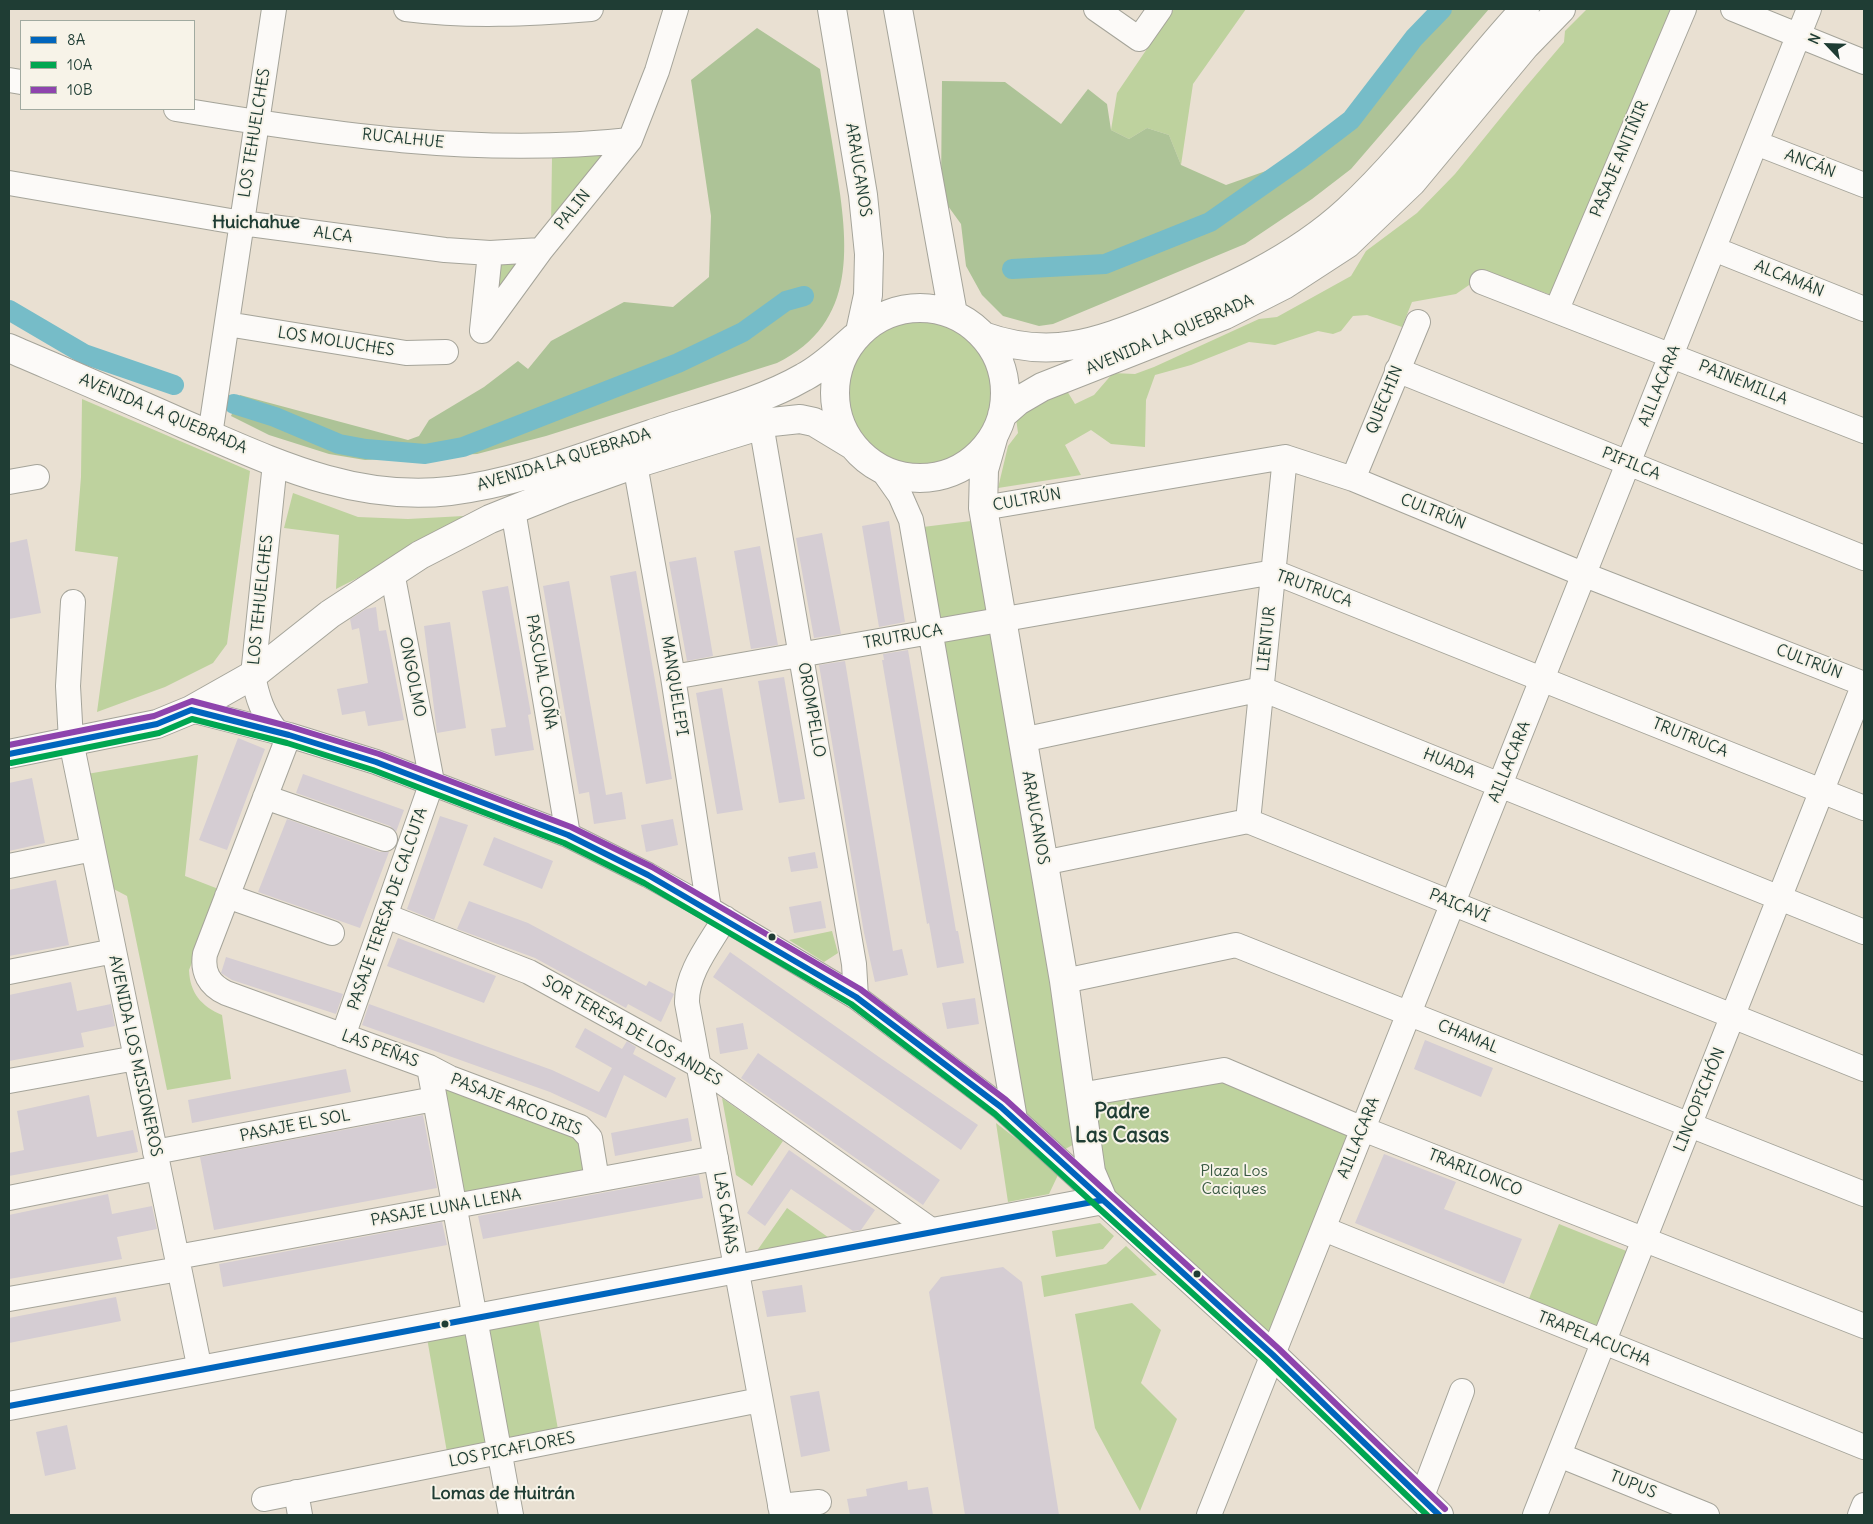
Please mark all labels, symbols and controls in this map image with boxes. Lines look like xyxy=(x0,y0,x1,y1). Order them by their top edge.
legend xyxy=(20,20,195,110)
north arrow xyxy=(1803,20,1853,70)
text: 8A xyxy=(67,30,85,49)
text: N xyxy=(1804,31,1824,47)
text: 10A xyxy=(67,55,92,74)
street label: LOS TEHUELCHES xyxy=(235,67,275,199)
text: 10B xyxy=(67,80,93,99)
street label: PASAJE ANTIÑIR xyxy=(1587,98,1653,220)
street label: ARAUCANOS xyxy=(841,122,875,218)
street label: RUCALHUE xyxy=(361,125,445,153)
street label: ANCÁN xyxy=(1782,146,1838,182)
street label: PALIN xyxy=(551,186,595,234)
district label: Huichahue xyxy=(212,212,300,234)
street label: ALCA xyxy=(312,223,354,247)
street label: ALCAMÁN xyxy=(1751,256,1827,302)
street label: AVENIDA LA QUEBRADA xyxy=(1083,291,1257,379)
street label: LOS MOLUCHES xyxy=(276,323,396,361)
street label: AILLACARA xyxy=(1635,342,1685,430)
street label: PAINEMILLA xyxy=(1696,356,1790,410)
street label: QUECHIN xyxy=(1363,363,1407,437)
street label: AVENIDA LA QUEBRADA xyxy=(76,370,250,458)
street label: AVENIDA LA QUEBRADA xyxy=(475,424,653,496)
street label: PIFILCA xyxy=(1599,444,1663,484)
street label: CULTRÚN xyxy=(991,485,1063,515)
street label: CULTRÚN xyxy=(1397,490,1469,534)
street label: LOS TEHUELCHES xyxy=(245,534,277,666)
street label: TRUTRUCA xyxy=(1273,566,1355,612)
street label: LIENTUR xyxy=(1254,605,1280,673)
street label: PASCUAL COÑA xyxy=(521,613,561,731)
street label: TRUTRUCA xyxy=(862,621,944,653)
street label: MANQUELEPI xyxy=(657,634,691,738)
street label: ONGOLMO xyxy=(395,635,429,719)
street label: CULTRÚN xyxy=(1773,641,1845,683)
street label: OROMPELLO xyxy=(793,661,829,759)
street label: TRUTRUCA xyxy=(1649,714,1731,762)
street label: AILLACARA xyxy=(1485,718,1535,806)
street label: HUADA xyxy=(1420,745,1478,783)
street label: ARAUCANOS xyxy=(1017,770,1053,866)
street label: PASAJE TERESA DE CALCUTA xyxy=(344,805,432,1013)
street label: PAICAVÍ xyxy=(1426,885,1492,927)
unlabelled marker xyxy=(767,932,777,942)
street label: AVENIDA LOS MISIONEROS xyxy=(104,953,166,1159)
street label: SOR TERESA DE LOS ANDES xyxy=(539,972,725,1090)
street label: CHAMAL xyxy=(1435,1016,1501,1058)
street label: LAS PEÑAS xyxy=(339,1026,421,1072)
street label: LINCOPICHÓN xyxy=(1670,1045,1730,1155)
street label: PASAJE ARCO IRIS xyxy=(448,1070,584,1140)
street label: AILLACARA xyxy=(1334,1094,1384,1182)
district label: Padre Las Casas xyxy=(1075,1099,1169,1149)
street label: PASAJE EL SOL xyxy=(238,1106,352,1146)
street label: TRARILONCO xyxy=(1425,1145,1525,1201)
park label: Plaza Los Caciques xyxy=(1200,1161,1268,1199)
street label: LAS CAÑAS xyxy=(709,1171,741,1255)
street label: PASAJE LUNA LLENA xyxy=(369,1185,523,1231)
unlabelled marker xyxy=(1192,1269,1202,1279)
street label: TRAPELACUCHA xyxy=(1535,1308,1653,1370)
unlabelled marker xyxy=(440,1319,450,1329)
street label: LOS PICAFLORES xyxy=(447,1428,577,1472)
street label: TUPUS xyxy=(1607,1467,1659,1503)
district label: Lomas de Huitrán xyxy=(431,1483,575,1505)

